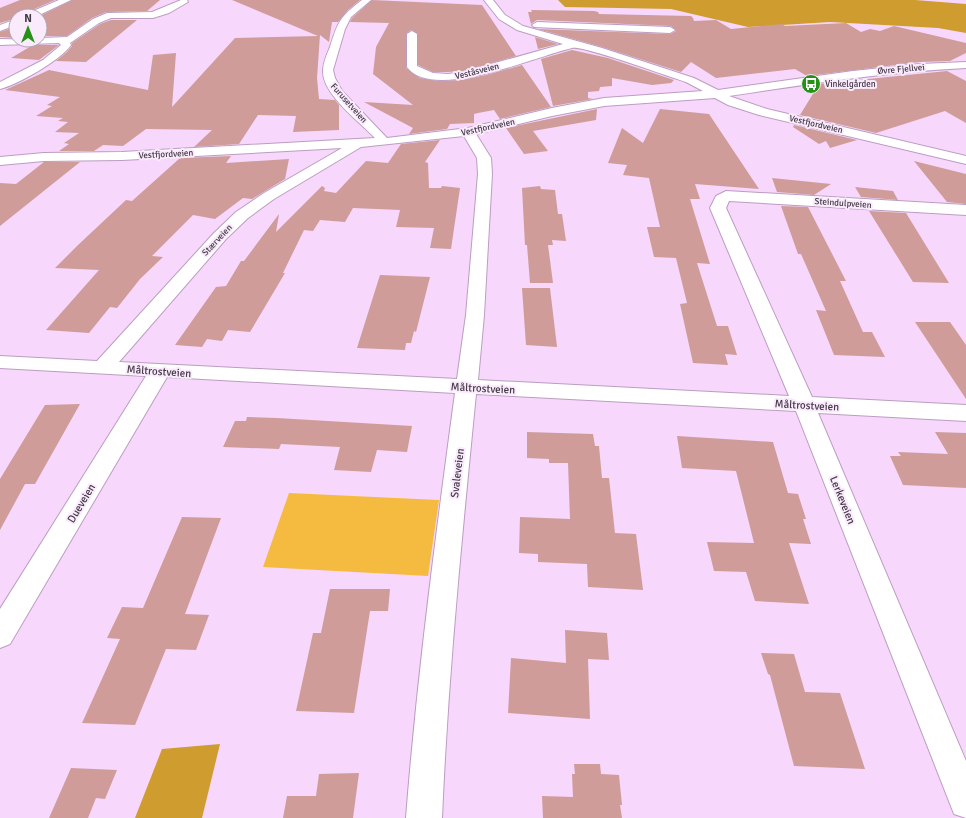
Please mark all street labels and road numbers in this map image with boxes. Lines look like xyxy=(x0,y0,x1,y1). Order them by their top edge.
street label: Veståsveien xyxy=(454,61,500,82)
street label: Øvre Fjellvei xyxy=(877,62,925,77)
street label: Furusetveien xyxy=(328,81,369,126)
street label: Vestfjordveien xyxy=(788,113,844,136)
street label: Vestfjordveien xyxy=(460,116,516,139)
street label: Vestfjordveien xyxy=(138,148,194,161)
street label: Steindulpveien xyxy=(814,196,872,211)
street label: Stærveien xyxy=(200,222,235,258)
street label: Måltrostveien xyxy=(126,363,192,380)
street label: Måltrostveien xyxy=(450,380,516,397)
street label: Måltrostveien xyxy=(774,397,840,414)
street label: Svaleveien xyxy=(448,448,467,499)
street label: Lerkeveien xyxy=(827,474,858,526)
street label: Dueveien xyxy=(65,481,98,525)

